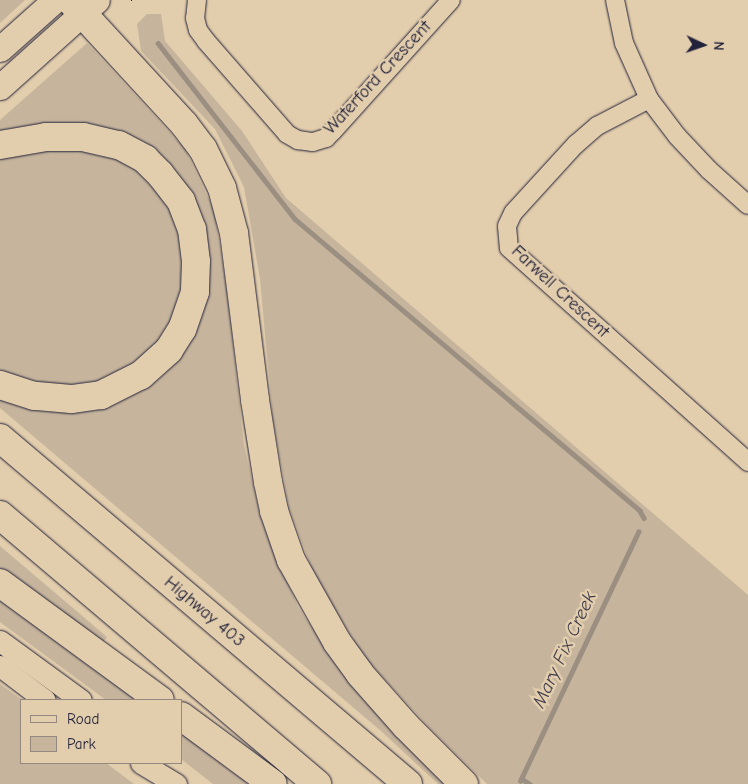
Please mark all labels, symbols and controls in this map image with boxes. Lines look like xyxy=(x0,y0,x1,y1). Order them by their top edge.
street label: Waterford Crescent xyxy=(320,17,436,139)
north arrow xyxy=(678,20,728,70)
text: N xyxy=(710,41,727,51)
street label: Farwell Crescent xyxy=(506,241,614,343)
street label: Highway 403 xyxy=(159,572,249,652)
water label: Mary Fix Creek xyxy=(528,588,602,712)
legend xyxy=(20,699,182,764)
text: Road xyxy=(67,710,99,728)
text: Park xyxy=(67,735,96,753)

